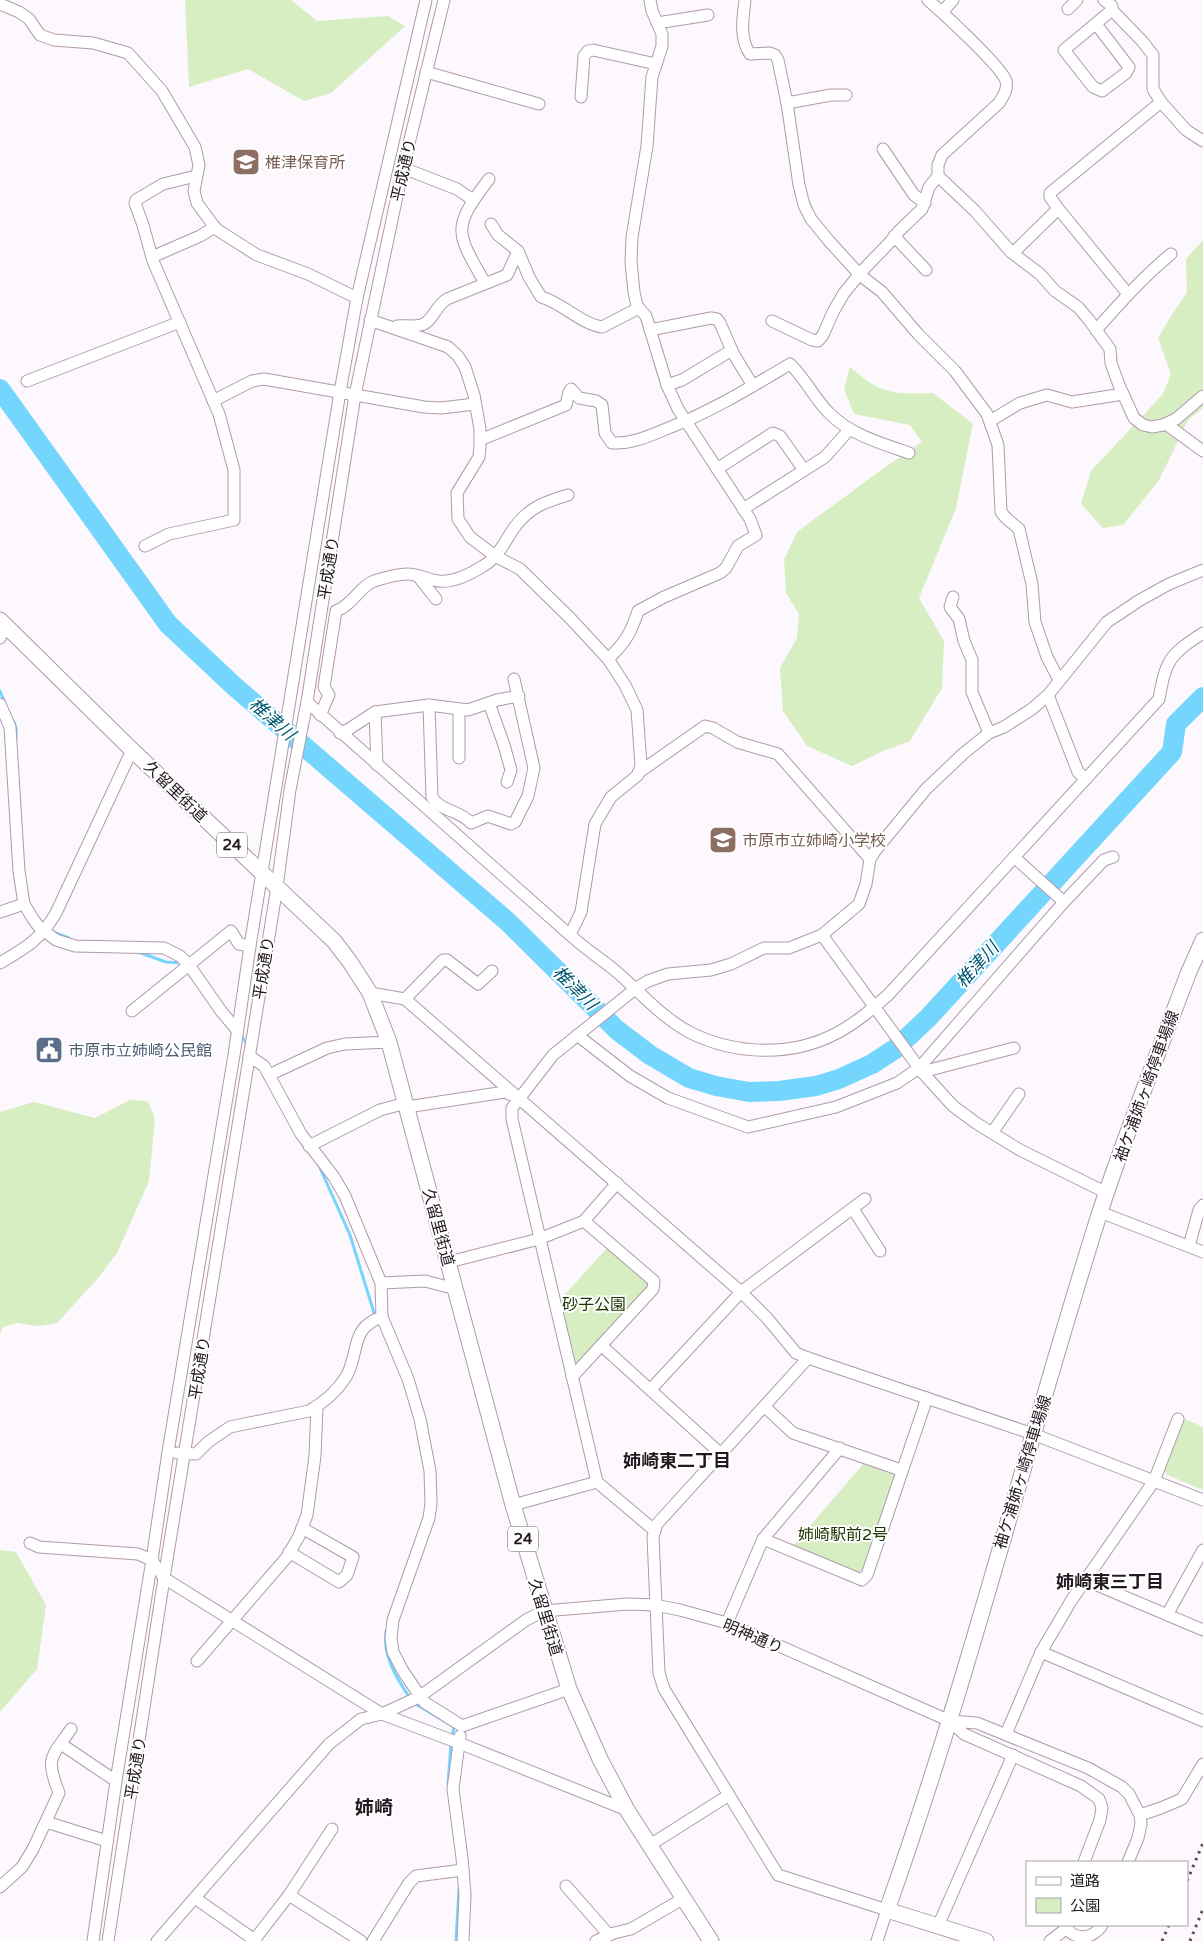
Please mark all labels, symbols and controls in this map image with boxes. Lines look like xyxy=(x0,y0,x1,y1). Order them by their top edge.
street label: 平成通り xyxy=(387,137,421,204)
school or university icon: 椎津保育所 xyxy=(231,147,261,177)
place label: 椎津保育所 xyxy=(265,153,345,173)
street label: 平成通り xyxy=(314,535,344,601)
water label: 椎津川 xyxy=(244,693,301,746)
street label: 久留里街道 xyxy=(140,757,211,827)
school or university icon: 市原市立姉崎小学校 xyxy=(708,825,738,855)
place label: 市原市立姉崎小学校 xyxy=(742,831,886,851)
road number: 24 xyxy=(217,832,247,858)
street label: 平成通り xyxy=(249,935,279,1001)
water label: 椎津川 xyxy=(951,936,1005,992)
water label: 椎津川 xyxy=(548,961,603,1016)
street label: 袖ケ浦姉ヶ崎停車場線 xyxy=(1110,1008,1184,1165)
public building icon: 市原市立姉崎公民館 xyxy=(34,1035,64,1065)
place label: 市原市立姉崎公民館 xyxy=(68,1041,212,1061)
street label: 久留里街道 xyxy=(418,1186,458,1268)
park label: 砂子公園 xyxy=(562,1295,626,1315)
street label: 平成通り xyxy=(185,1335,215,1401)
street label: 袖ケ浦姉ヶ崎停車場線 xyxy=(990,1393,1056,1552)
district label: 姉崎東二丁目 xyxy=(623,1450,731,1472)
park label: 姉崎駅前2号 xyxy=(798,1525,888,1545)
road number: 24 xyxy=(508,1526,538,1552)
district label: 姉崎東三丁目 xyxy=(1056,1571,1164,1593)
street label: 久留里街道 xyxy=(524,1576,566,1658)
street label: 明神通り xyxy=(719,1615,786,1659)
street label: 平成通り xyxy=(121,1735,151,1801)
district label: 姉崎 xyxy=(355,1797,393,1819)
legend xyxy=(1026,1861,1188,1926)
text: 道路 xyxy=(1070,1872,1100,1890)
text: 公園 xyxy=(1070,1897,1100,1915)

